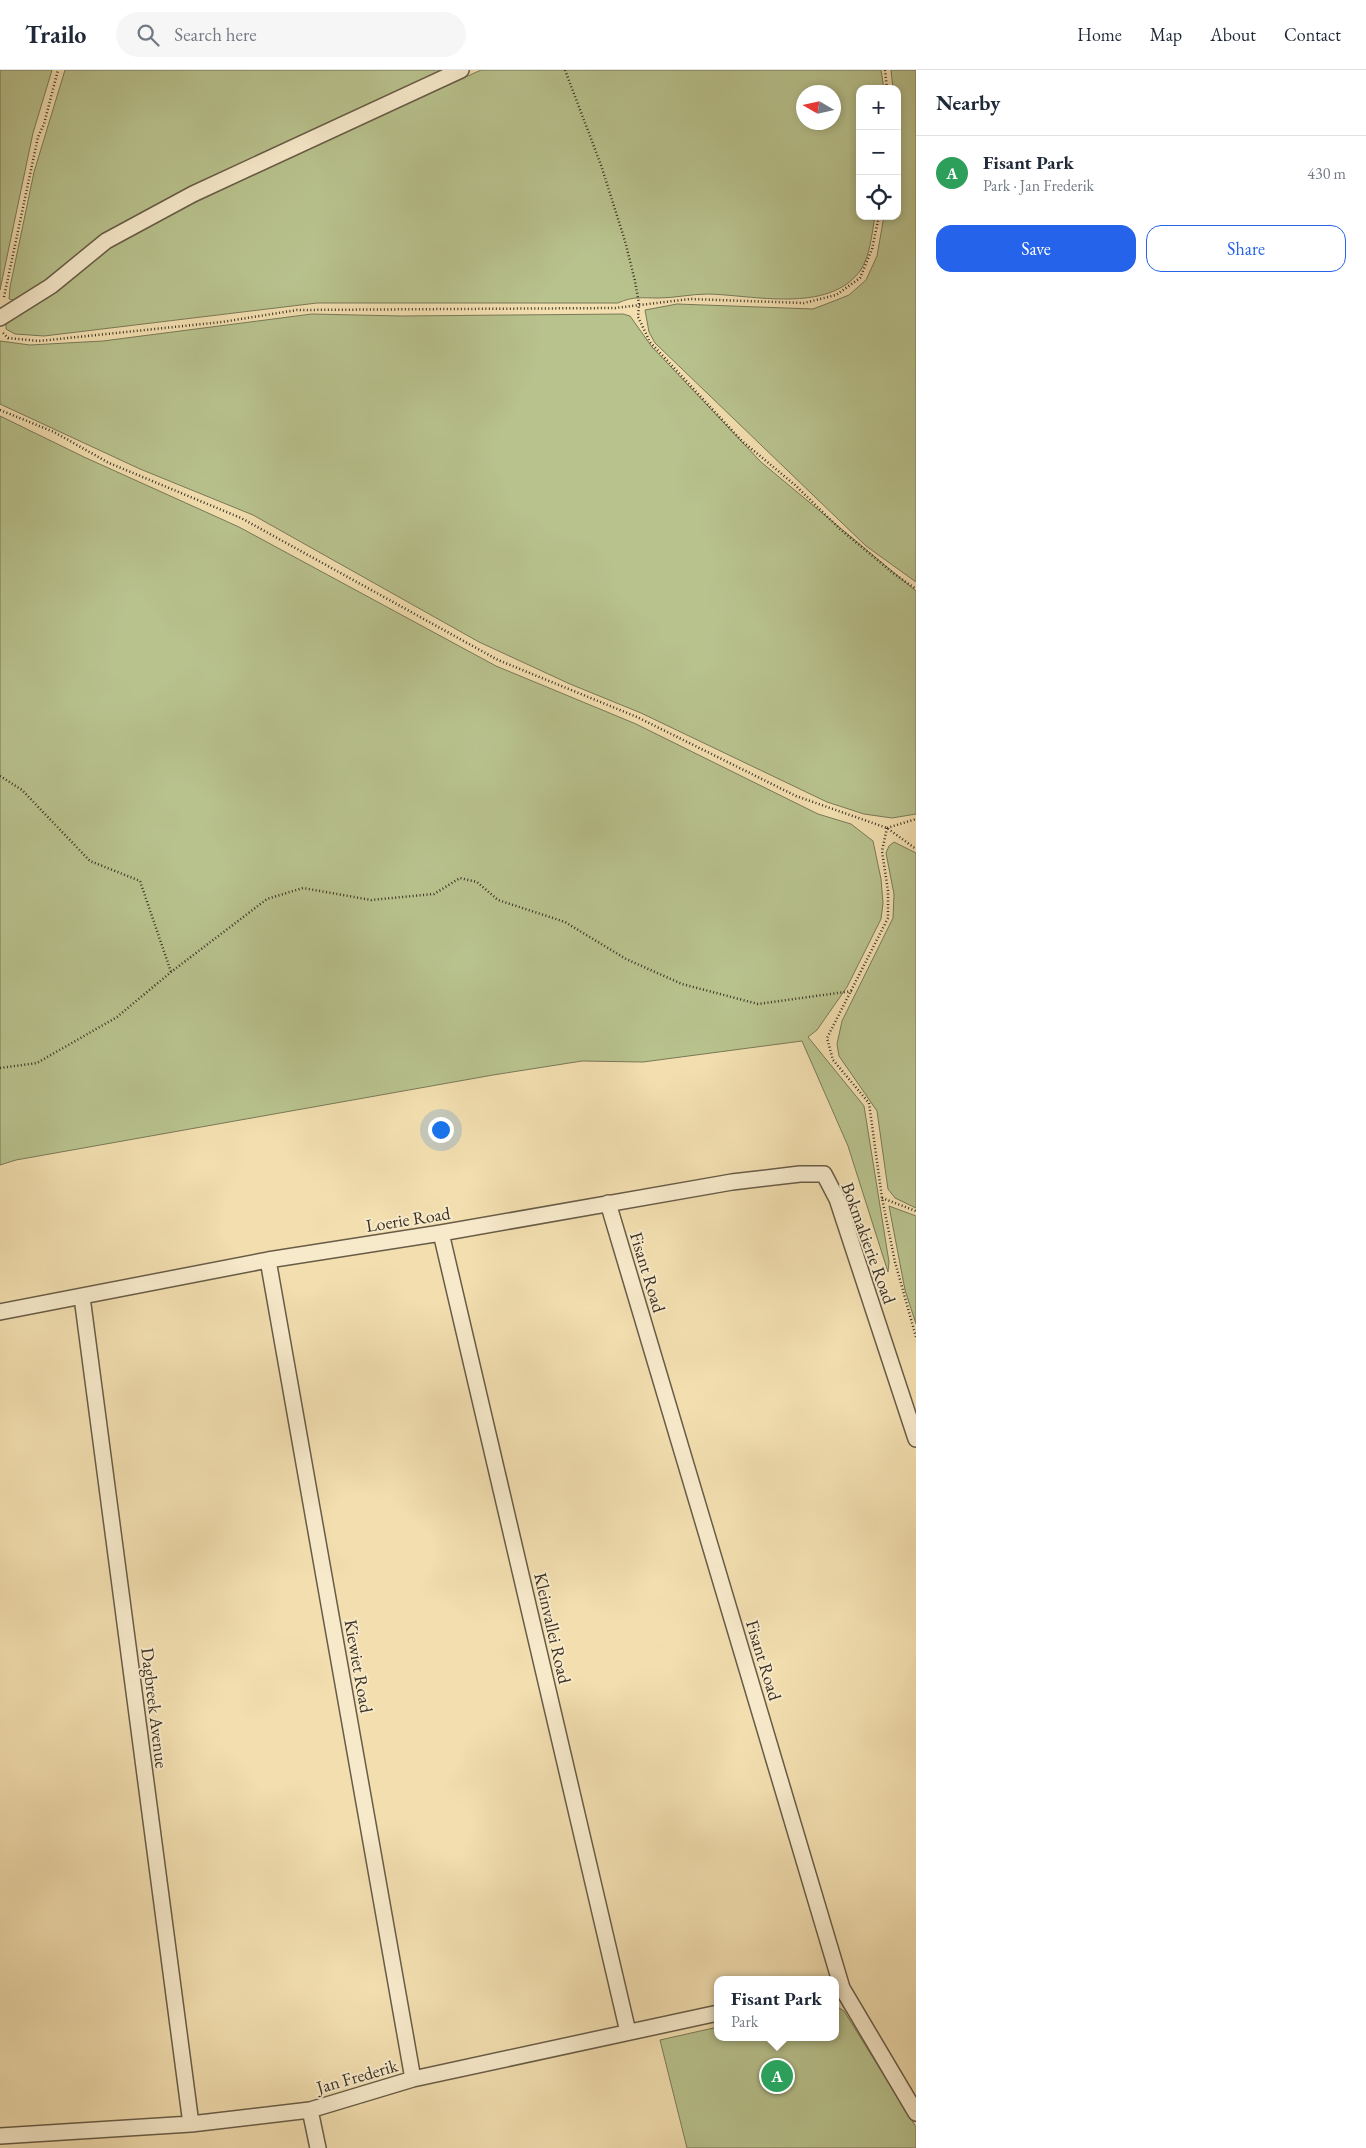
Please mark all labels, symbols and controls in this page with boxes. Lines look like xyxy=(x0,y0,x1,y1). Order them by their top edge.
search box xyxy=(116,12,466,57)
text: Trailo xyxy=(25,19,86,50)
icon: search xyxy=(134,21,162,49)
text: Search here xyxy=(174,22,257,47)
text: Home xyxy=(1077,23,1122,46)
text: Map xyxy=(1150,23,1182,46)
text: About xyxy=(1210,23,1256,46)
text: Contact xyxy=(1284,23,1341,46)
north arrow xyxy=(796,85,841,130)
map controls xyxy=(856,85,901,220)
button: + xyxy=(856,85,901,130)
text: Nearby xyxy=(936,89,1000,116)
button: − xyxy=(856,130,901,175)
text: Fisant Park xyxy=(983,150,1074,175)
text: A xyxy=(946,163,958,184)
text: 430 m xyxy=(1307,163,1346,184)
button: locate xyxy=(856,175,901,220)
text: Park · Jan Frederik xyxy=(983,175,1094,196)
button: Save xyxy=(936,225,1136,272)
button: Share xyxy=(1146,225,1346,272)
your location xyxy=(428,1117,454,1143)
street label: Bokmakierie Road xyxy=(836,1179,902,1308)
street label: Loerie Road xyxy=(364,1201,453,1237)
street label: Fisant Road xyxy=(625,1229,671,1316)
street label: Kleinvallei Road xyxy=(529,1570,577,1687)
street label: Fisant Road xyxy=(741,1617,787,1704)
street label: Kiewiet Road xyxy=(339,1618,379,1715)
street label: Dagbreek Avenue xyxy=(136,1646,174,1770)
popup xyxy=(714,1976,839,2041)
text: Fisant Park xyxy=(731,1986,822,2011)
text: Park xyxy=(731,2011,758,2032)
street label: Jan Frederik xyxy=(312,2053,401,2099)
pin: A xyxy=(761,2057,793,2095)

